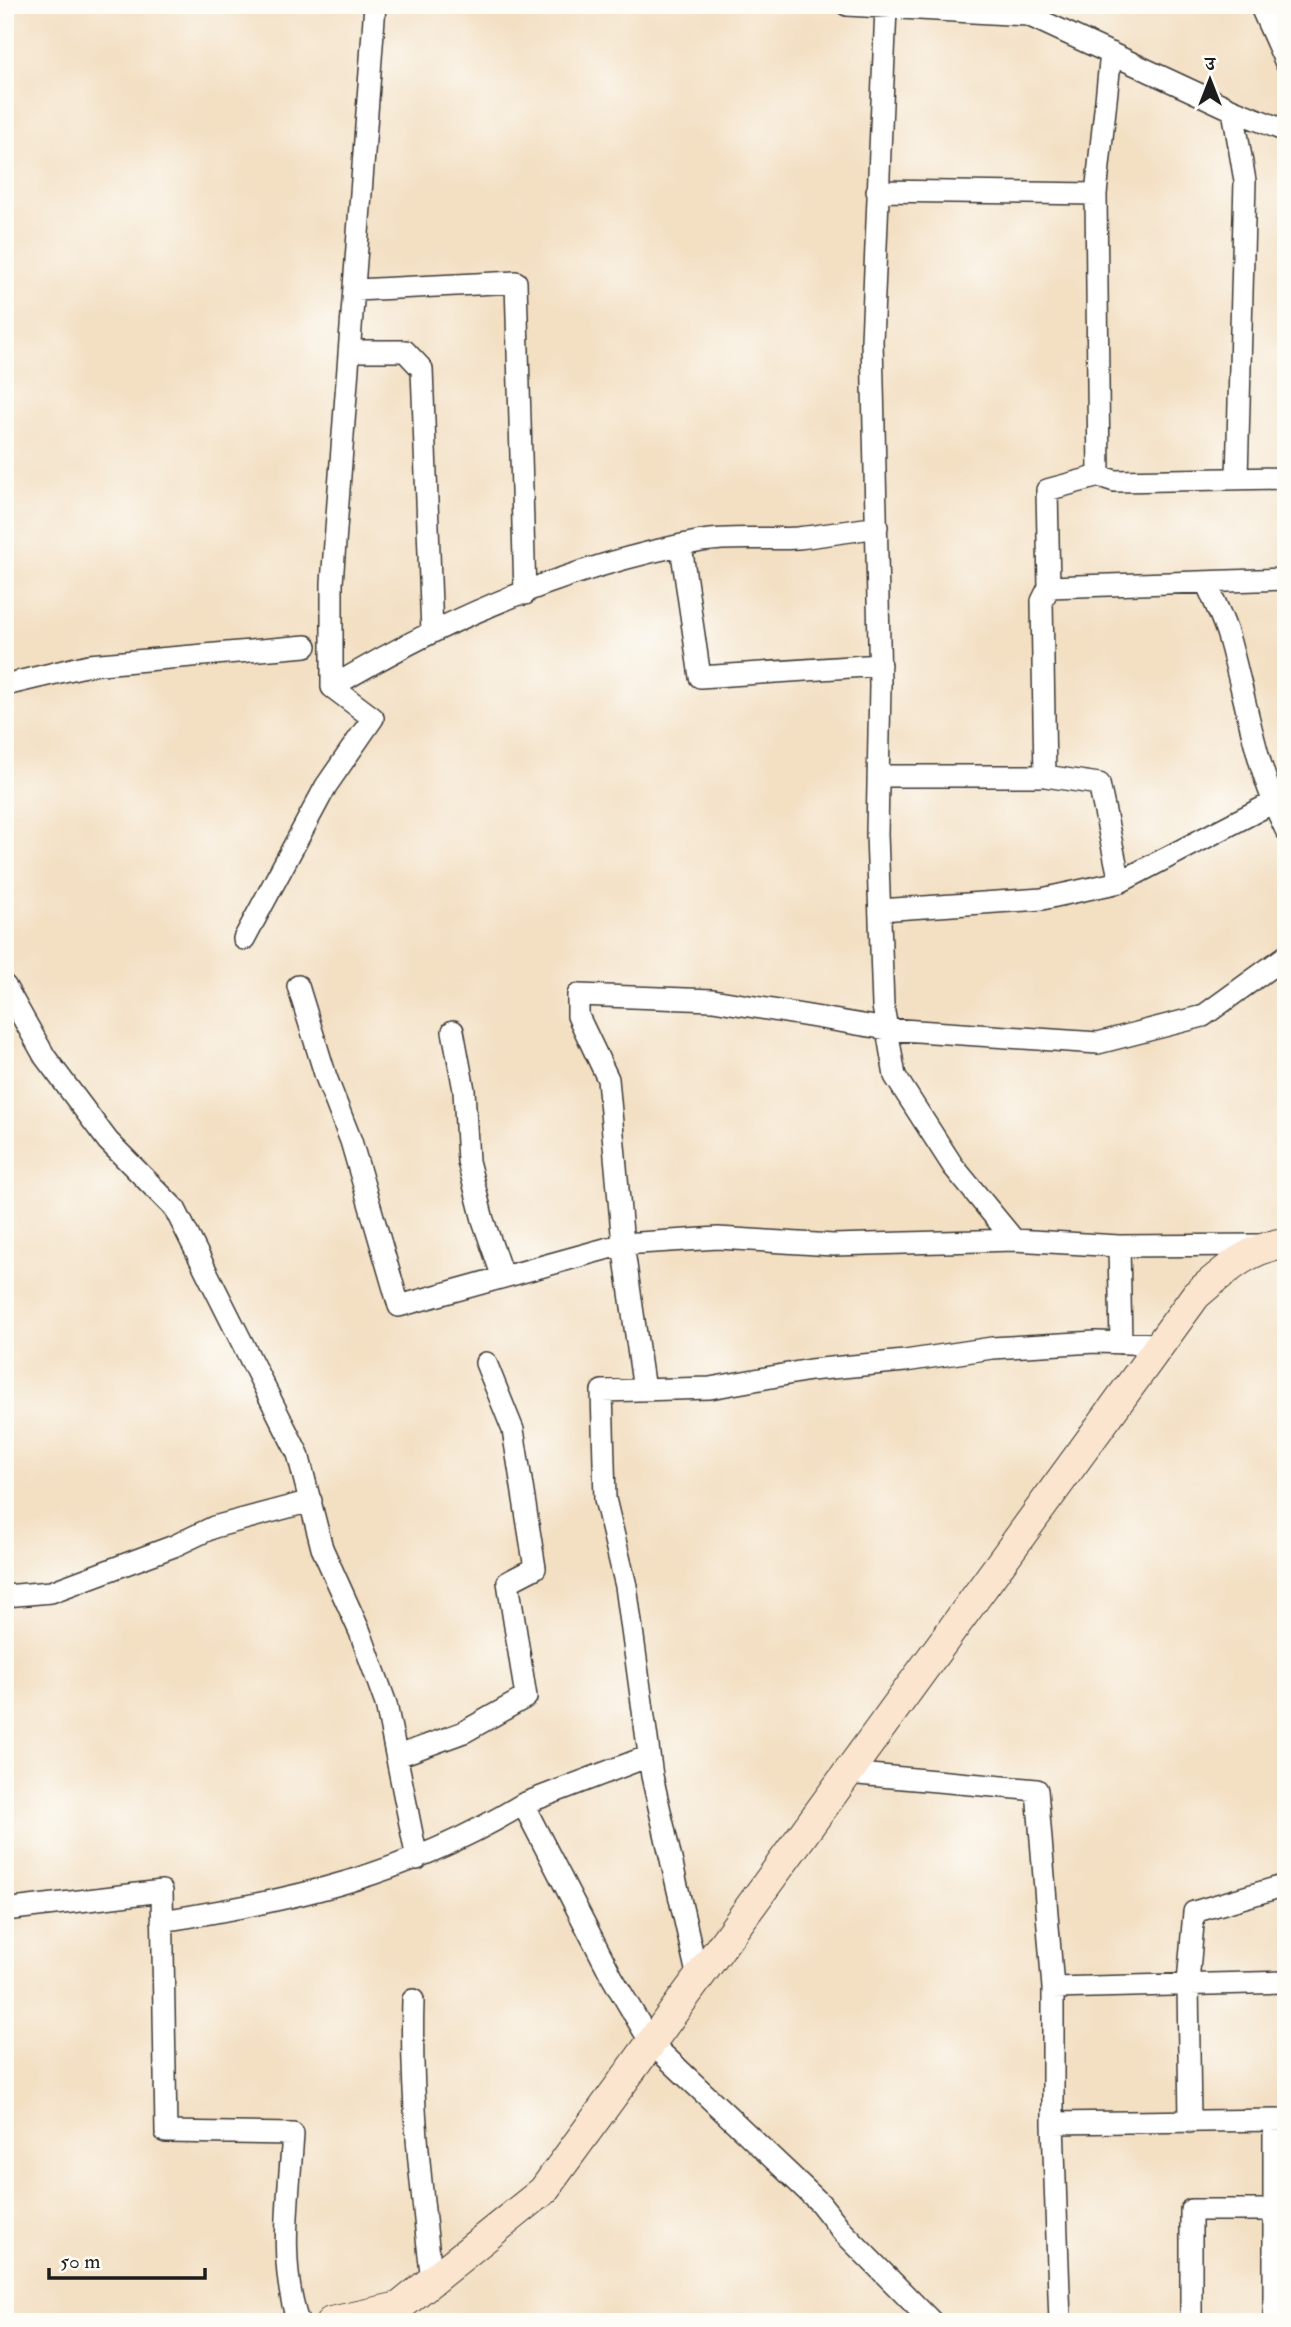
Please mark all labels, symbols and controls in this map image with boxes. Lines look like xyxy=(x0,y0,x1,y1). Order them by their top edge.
north arrow xyxy=(1176,46,1246,116)
text: उ xyxy=(1203,52,1216,76)
scale bar xyxy=(49,2236,205,2280)
text: 50 m xyxy=(60,2248,101,2275)

